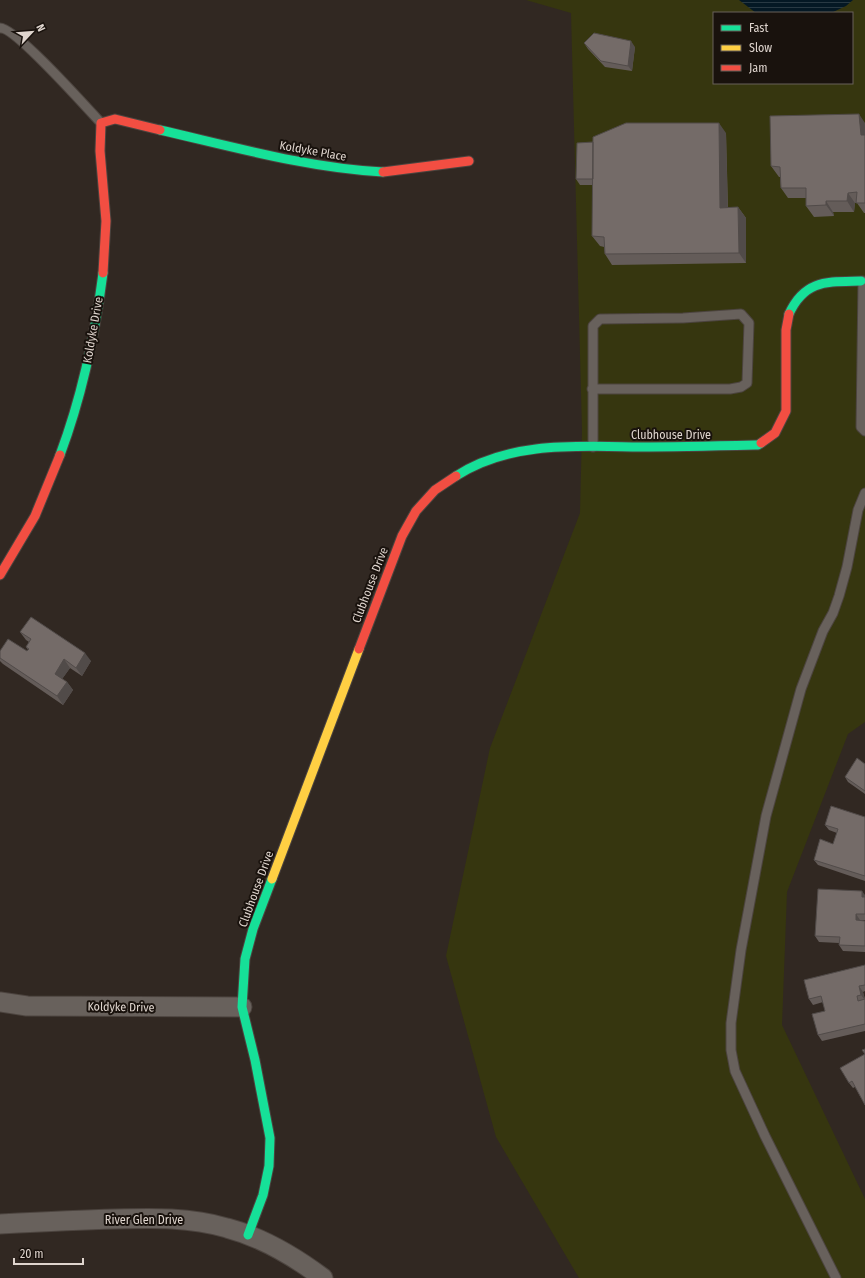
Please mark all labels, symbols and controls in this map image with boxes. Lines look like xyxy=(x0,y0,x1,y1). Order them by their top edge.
north arrow xyxy=(12,12,52,52)
legend xyxy=(713,12,853,84)
text: Fast xyxy=(749,21,768,35)
text: N xyxy=(33,22,48,34)
text: Slow xyxy=(749,41,772,55)
text: Jam xyxy=(749,61,767,75)
street label: Koldyke Place xyxy=(278,138,348,164)
street label: Koldyke Drive xyxy=(80,296,106,364)
street label: Clubhouse Drive xyxy=(631,428,711,442)
street label: Clubhouse Drive xyxy=(349,545,391,625)
street label: Clubhouse Drive xyxy=(236,849,276,929)
street label: Koldyke Drive xyxy=(87,999,155,1015)
street label: River Glen Drive xyxy=(105,1213,183,1227)
scale bar xyxy=(14,1240,83,1266)
text: 20 m xyxy=(20,1247,44,1261)

